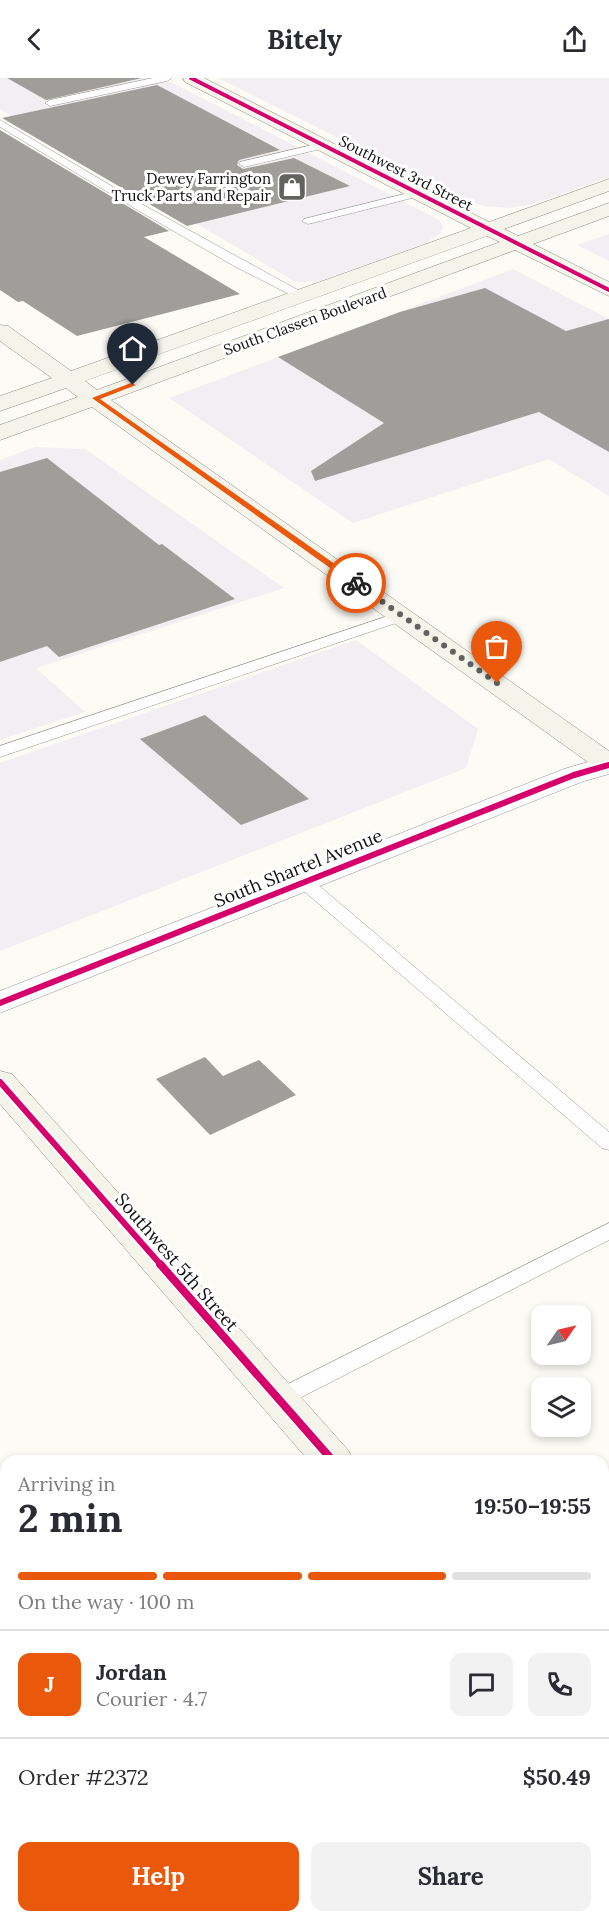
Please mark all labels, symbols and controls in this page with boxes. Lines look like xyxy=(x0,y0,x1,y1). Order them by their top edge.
text: Bitely xyxy=(267,22,342,56)
icon: back xyxy=(18,23,51,56)
icon: share xyxy=(558,23,591,56)
street label: Southwest 3rd Street xyxy=(336,131,476,215)
place label: Dewey Farrington Truck Parts and Repair xyxy=(112,169,272,205)
shop icon: Dewey Farrington Truck Parts and Repair xyxy=(276,171,308,203)
street label: South Classen Boulevard xyxy=(221,283,389,359)
pin xyxy=(107,323,158,385)
icon: home xyxy=(116,332,149,365)
courier xyxy=(326,553,386,613)
icon: bike xyxy=(340,567,373,600)
pin xyxy=(471,621,522,683)
icon: bag xyxy=(480,630,513,663)
street label: South Shartel Avenue xyxy=(210,824,386,912)
street label: Southwest 5th Street xyxy=(110,1188,244,1336)
north arrow xyxy=(531,1305,591,1365)
map controls xyxy=(531,1305,591,1437)
button: layers xyxy=(531,1377,591,1437)
text: Arriving in xyxy=(18,1471,115,1496)
text: 19:50–19:55 xyxy=(475,1492,591,1520)
text: 2 min xyxy=(18,1493,123,1543)
text: On the way · 100 m xyxy=(18,1589,194,1614)
button: chat xyxy=(450,1653,513,1716)
button: phone xyxy=(528,1653,591,1716)
text: Jordan xyxy=(96,1658,167,1686)
text: J xyxy=(45,1670,54,1698)
text: Courier · 4.7 xyxy=(96,1686,207,1711)
text: Order #2372 xyxy=(18,1763,149,1791)
text: $50.49 xyxy=(523,1763,591,1791)
button: Help xyxy=(18,1842,299,1911)
button: Share xyxy=(311,1842,591,1911)

